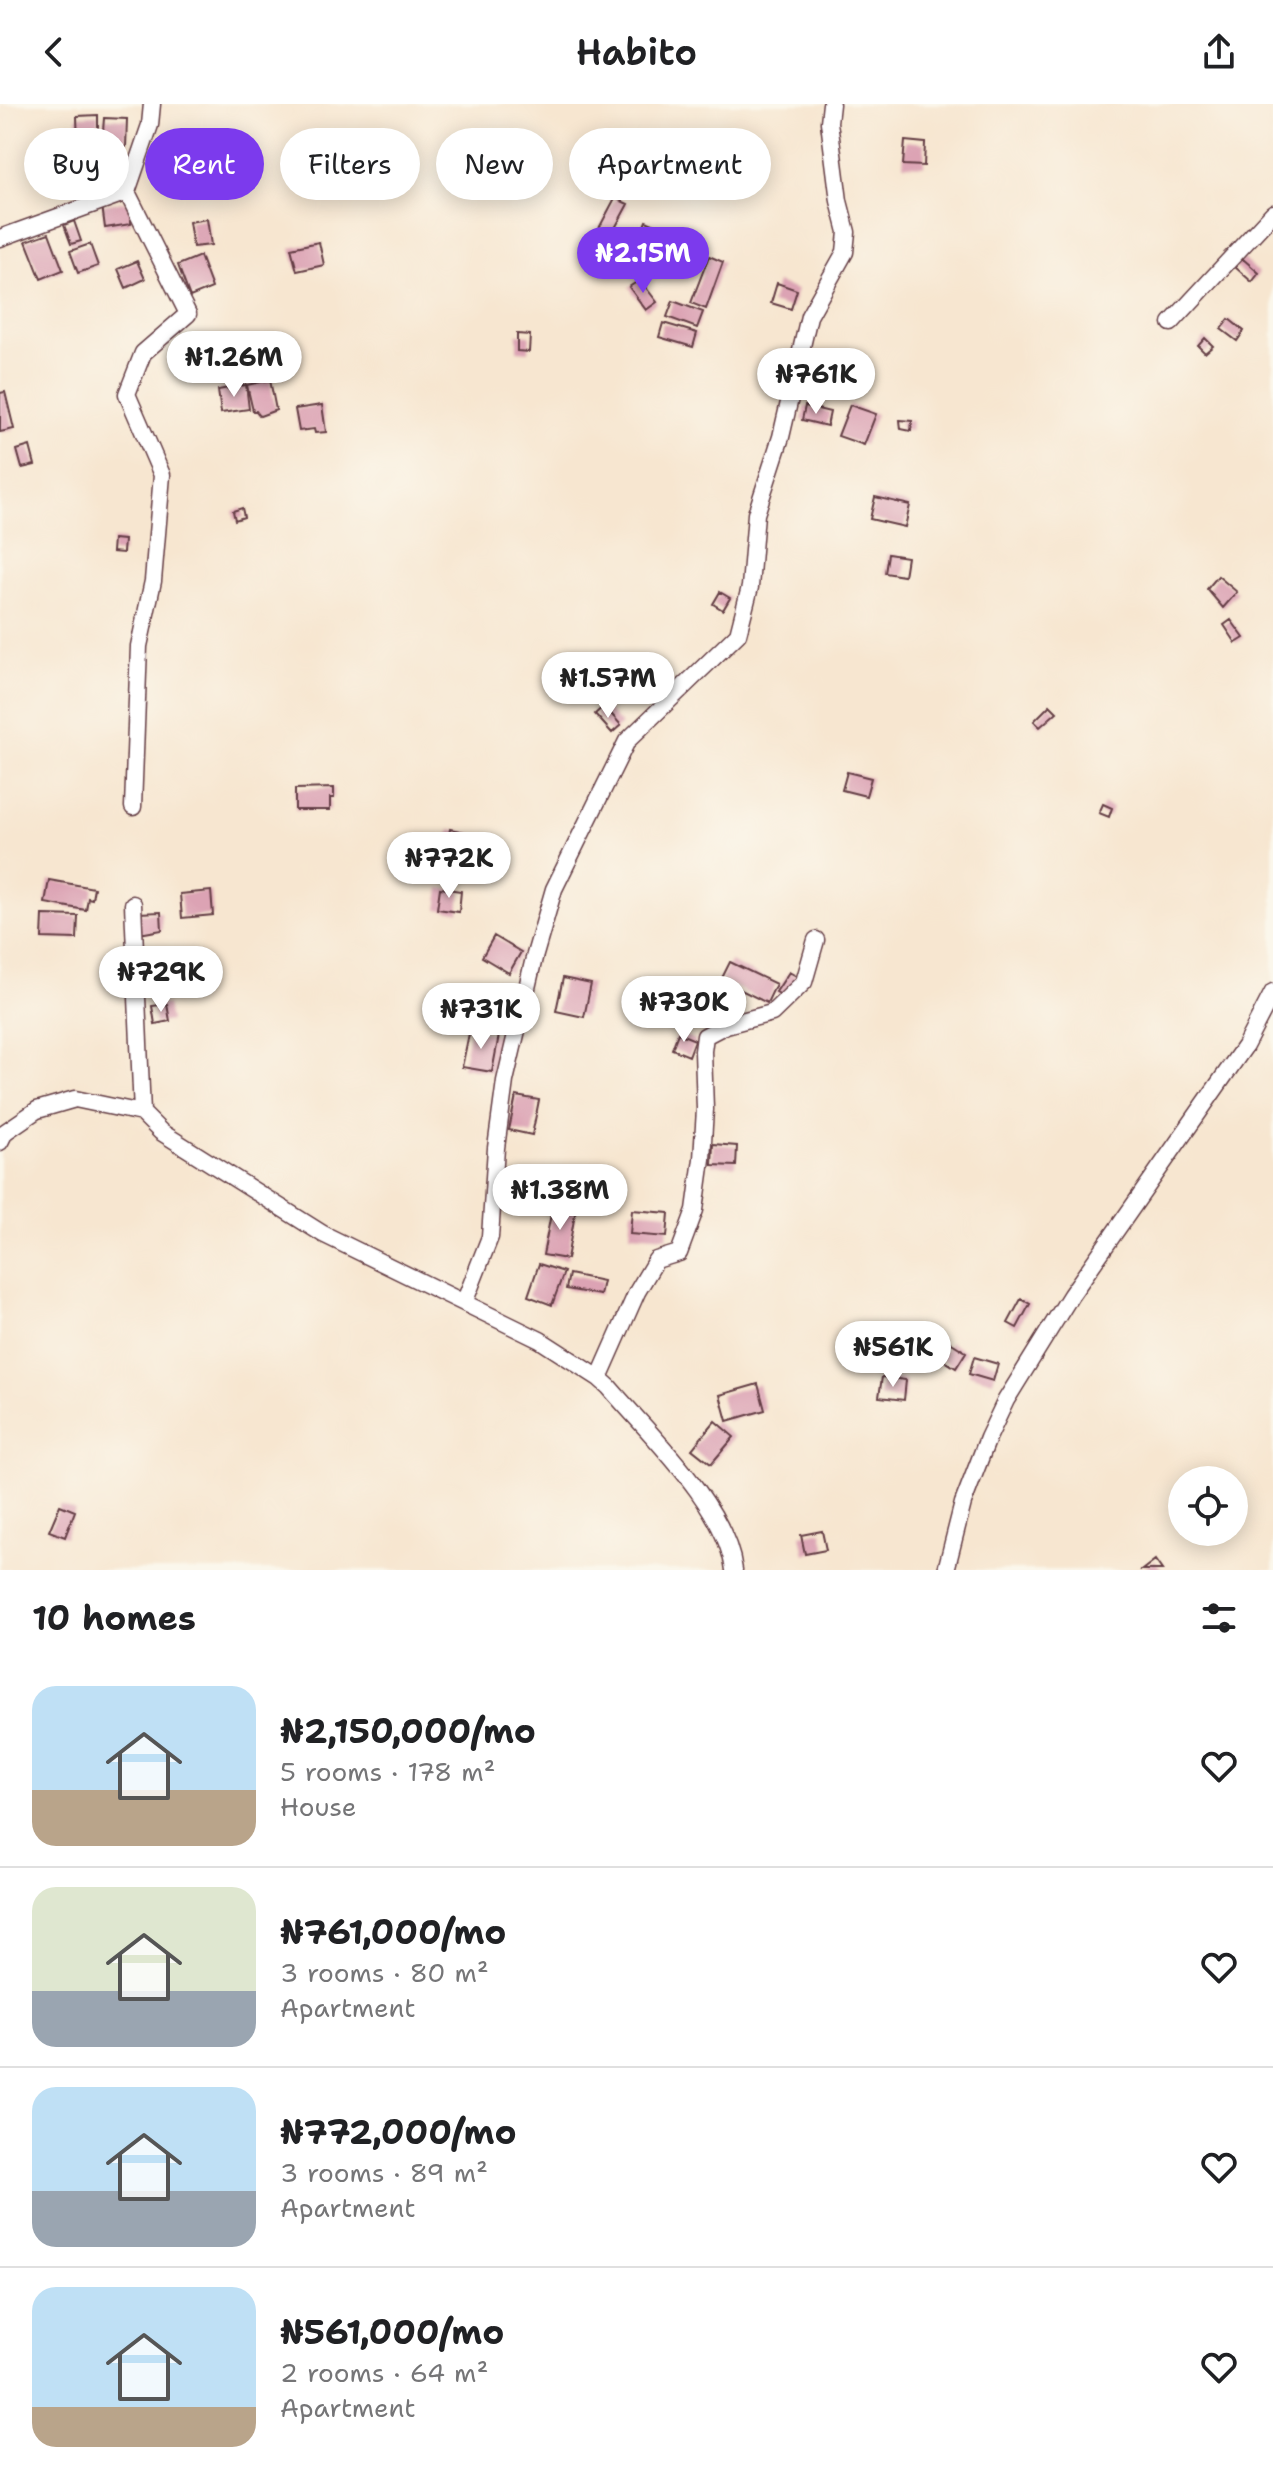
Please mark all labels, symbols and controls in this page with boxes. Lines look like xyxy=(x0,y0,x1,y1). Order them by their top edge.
text: Habito xyxy=(576,28,697,77)
icon: back xyxy=(32,30,76,74)
icon: share xyxy=(1197,30,1241,74)
chip: Buy xyxy=(24,128,129,200)
chip: Rent xyxy=(145,128,264,200)
chip: Filters xyxy=(280,128,420,200)
chip: New xyxy=(436,128,553,200)
chip: Apartment xyxy=(569,128,771,200)
pin: ₦2.15M xyxy=(578,227,708,295)
text: ₦2.15M xyxy=(595,235,691,270)
pin: ₦1.26M xyxy=(169,331,299,399)
text: ₦1.26M xyxy=(185,339,283,374)
pin: ₦761K xyxy=(760,348,872,416)
text: ₦761K xyxy=(775,356,857,391)
pin: ₦1.57M xyxy=(543,652,673,720)
text: ₦1.57M xyxy=(560,660,656,695)
pin: ₦772K xyxy=(393,832,505,900)
text: ₦772K xyxy=(405,840,493,875)
pin: ₦729K xyxy=(105,946,217,1014)
text: ₦729K xyxy=(117,954,205,989)
pin: ₦730K xyxy=(628,976,740,1044)
pin: ₦731K xyxy=(425,983,537,1051)
text: ₦730K xyxy=(639,984,729,1019)
text: ₦731K xyxy=(440,991,522,1026)
pin: ₦1.38M xyxy=(495,1164,625,1232)
text: ₦1.38M xyxy=(511,1172,609,1207)
pin: ₦561K xyxy=(837,1321,949,1389)
text: ₦561K xyxy=(853,1329,933,1364)
map controls xyxy=(1168,1466,1248,1546)
button: locate xyxy=(1168,1466,1248,1546)
text: 10 homes xyxy=(32,1595,196,1641)
icon: filters xyxy=(1197,1596,1241,1640)
text: ₦2,150,000/mo xyxy=(280,1708,536,1754)
icon: home xyxy=(96,1718,192,1814)
icon: heart xyxy=(1197,1744,1241,1788)
text: 5 rooms · 178 m² xyxy=(280,1754,496,1789)
text: House xyxy=(280,1789,356,1824)
text: ₦761,000/mo xyxy=(280,1909,506,1955)
icon: home xyxy=(96,1919,192,2015)
icon: heart xyxy=(1197,1945,1241,1989)
text: 3 rooms · 80 m² xyxy=(280,1955,489,1990)
text: Apartment xyxy=(280,1990,416,2025)
text: ₦772,000/mo xyxy=(280,2109,517,2155)
icon: home xyxy=(96,2119,192,2215)
icon: heart xyxy=(1197,2145,1241,2189)
text: 3 rooms · 89 m² xyxy=(280,2155,488,2190)
text: Apartment xyxy=(280,2190,416,2225)
text: ₦561,000/mo xyxy=(280,2309,504,2355)
icon: home xyxy=(96,2319,192,2415)
icon: heart xyxy=(1197,2345,1241,2389)
text: 2 rooms · 64 m² xyxy=(280,2355,488,2390)
text: Apartment xyxy=(280,2390,416,2425)

